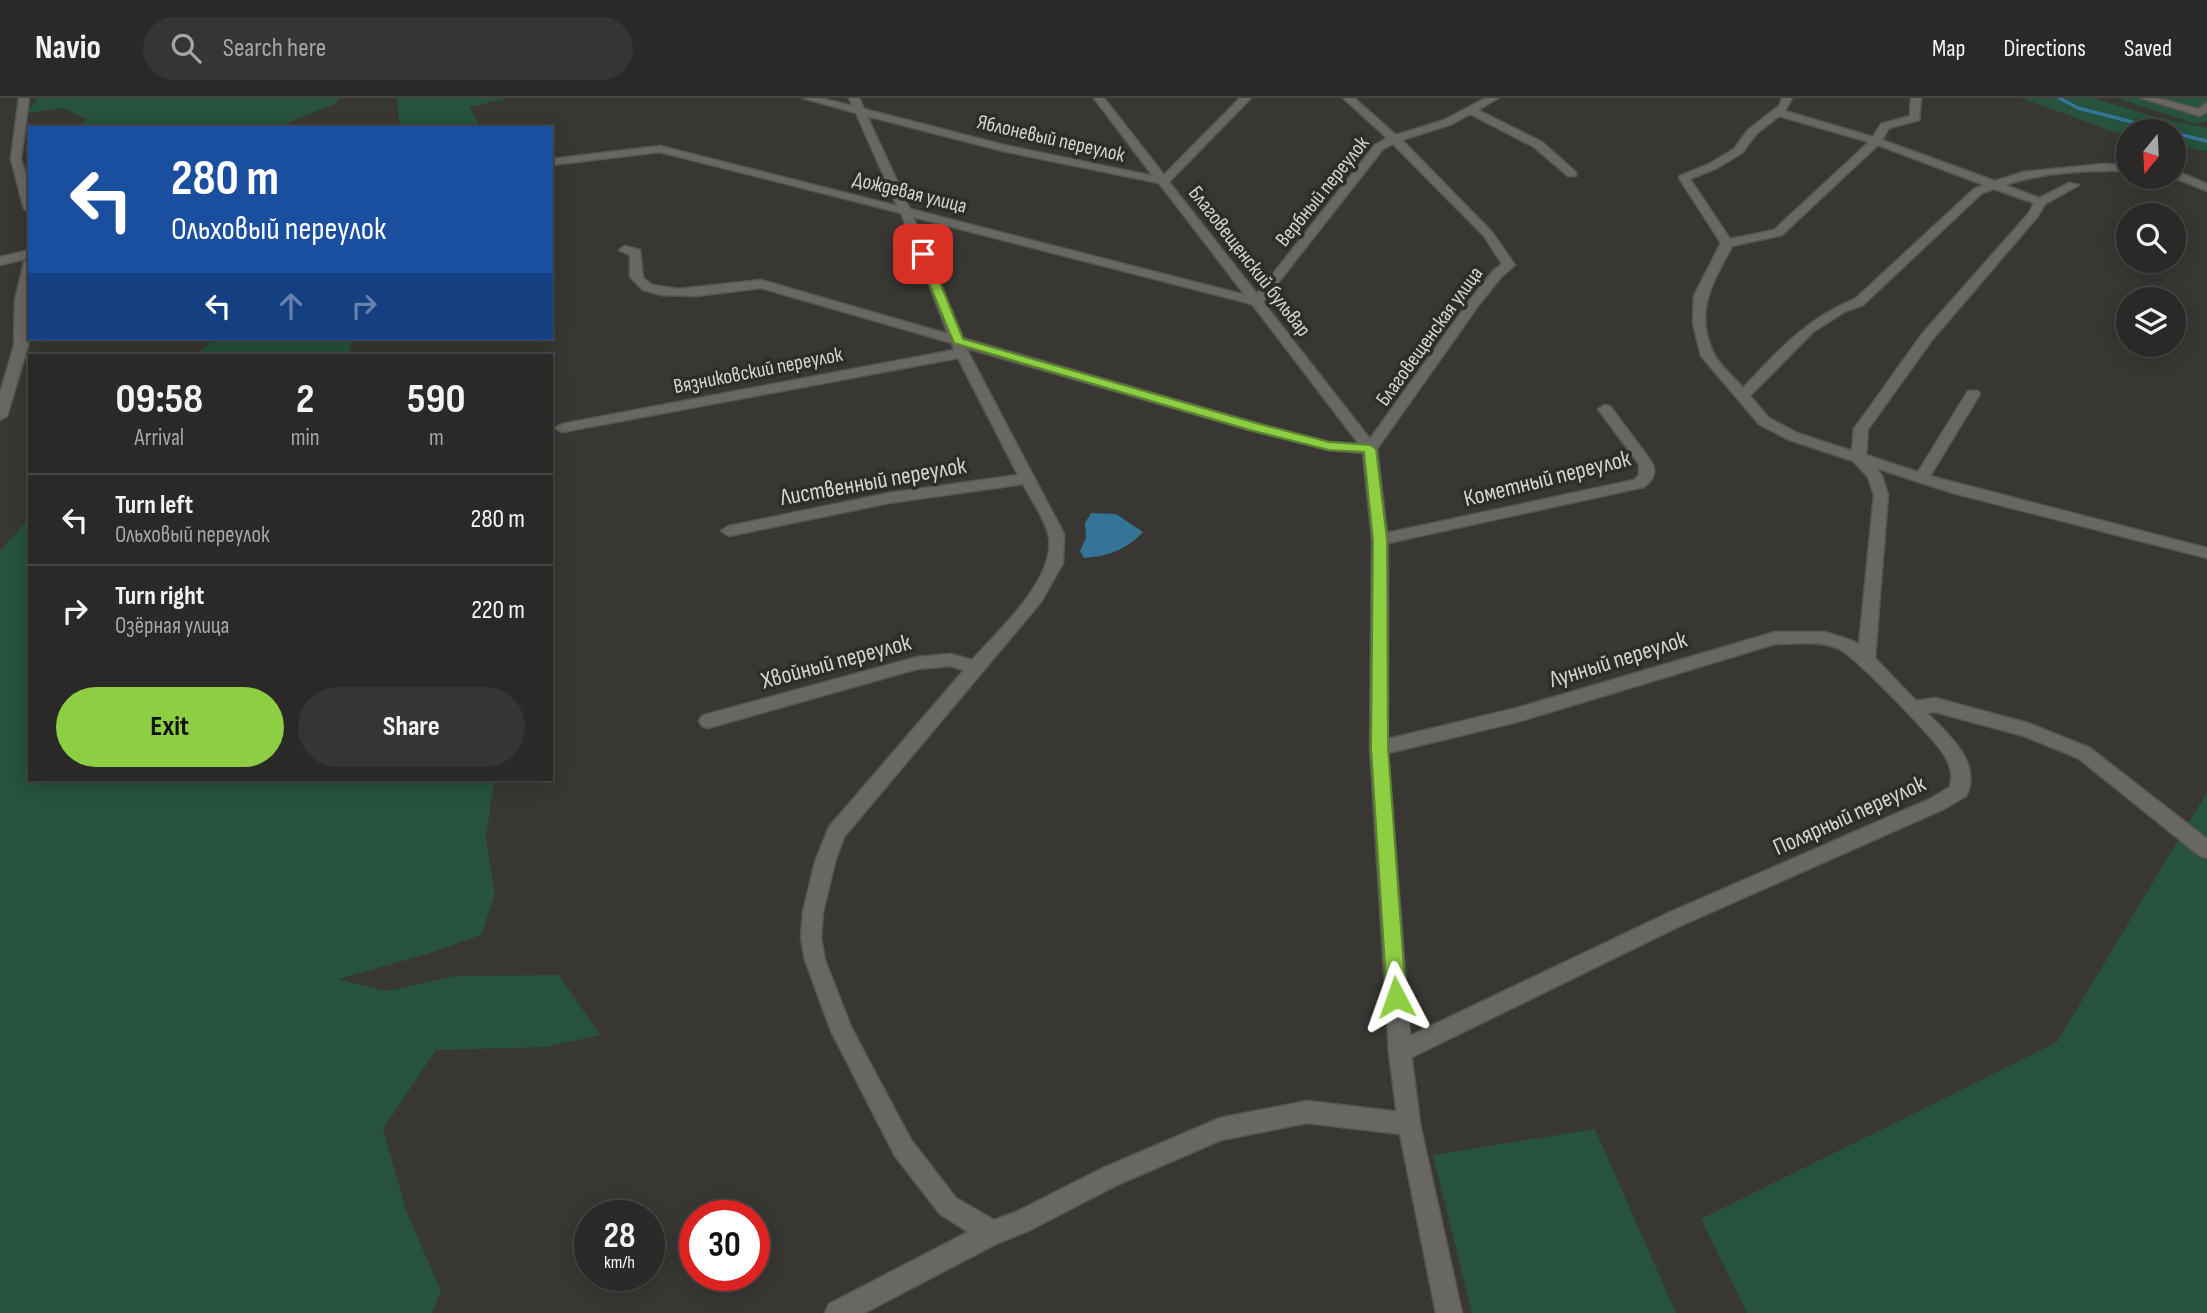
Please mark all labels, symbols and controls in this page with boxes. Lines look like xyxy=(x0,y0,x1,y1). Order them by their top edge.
search box xyxy=(143,17,633,80)
text: Navio xyxy=(35,28,101,68)
icon: search xyxy=(167,29,205,67)
text: Search here xyxy=(223,33,326,64)
text: Map xyxy=(1932,34,1965,63)
text: Directions xyxy=(2003,34,2086,63)
text: Saved xyxy=(2124,34,2172,63)
street label: Яблоневый переулок xyxy=(975,109,1127,168)
north arrow xyxy=(2116,119,2186,189)
map controls xyxy=(2116,119,2186,357)
street label: Вербный переулок xyxy=(1270,131,1375,252)
text: 280 m xyxy=(171,150,279,209)
icon: left xyxy=(56,154,147,245)
street label: Дождевая улица xyxy=(850,166,969,219)
street label: Благовещенский бульвар xyxy=(1183,181,1316,342)
button: search xyxy=(2116,203,2186,273)
text: Ольховый переулок xyxy=(171,210,386,249)
pin xyxy=(893,224,953,284)
icon: arrive xyxy=(904,235,942,273)
street label: Благовещенская улица xyxy=(1371,262,1488,411)
icon: left xyxy=(199,287,237,325)
icon: ahead xyxy=(272,287,310,325)
icon: right xyxy=(345,287,383,325)
button: layers xyxy=(2116,287,2186,357)
street label: Вязниковский переулок xyxy=(671,342,845,399)
text: 09:58 xyxy=(116,374,203,425)
text: 2 xyxy=(296,374,314,425)
text: 590 xyxy=(407,374,465,425)
text: Arrival xyxy=(135,424,184,452)
text: min xyxy=(291,424,320,452)
text: m xyxy=(429,424,444,452)
street label: Кометный переулок xyxy=(1461,444,1634,513)
street label: Лиственный переулок xyxy=(777,451,969,512)
text: Turn left xyxy=(115,490,193,521)
icon: left xyxy=(56,501,94,539)
text: 280 m xyxy=(470,504,525,535)
text: Ольховый переулок xyxy=(115,521,270,549)
text: Turn right xyxy=(115,581,204,612)
icon: right xyxy=(56,592,94,630)
text: 220 m xyxy=(471,595,525,626)
text: Озёрная улица xyxy=(115,612,229,640)
street label: Лунный переулок xyxy=(1545,624,1691,694)
street label: Хвойный переулок xyxy=(757,627,915,696)
button: Exit xyxy=(56,687,284,767)
button: Share xyxy=(298,687,525,767)
street label: Полярный переулок xyxy=(1769,769,1931,862)
position arrow xyxy=(1359,960,1433,1034)
speed limit sign: 30 xyxy=(679,1200,770,1291)
text: 28 xyxy=(604,1215,635,1258)
text: km/h xyxy=(604,1252,635,1273)

